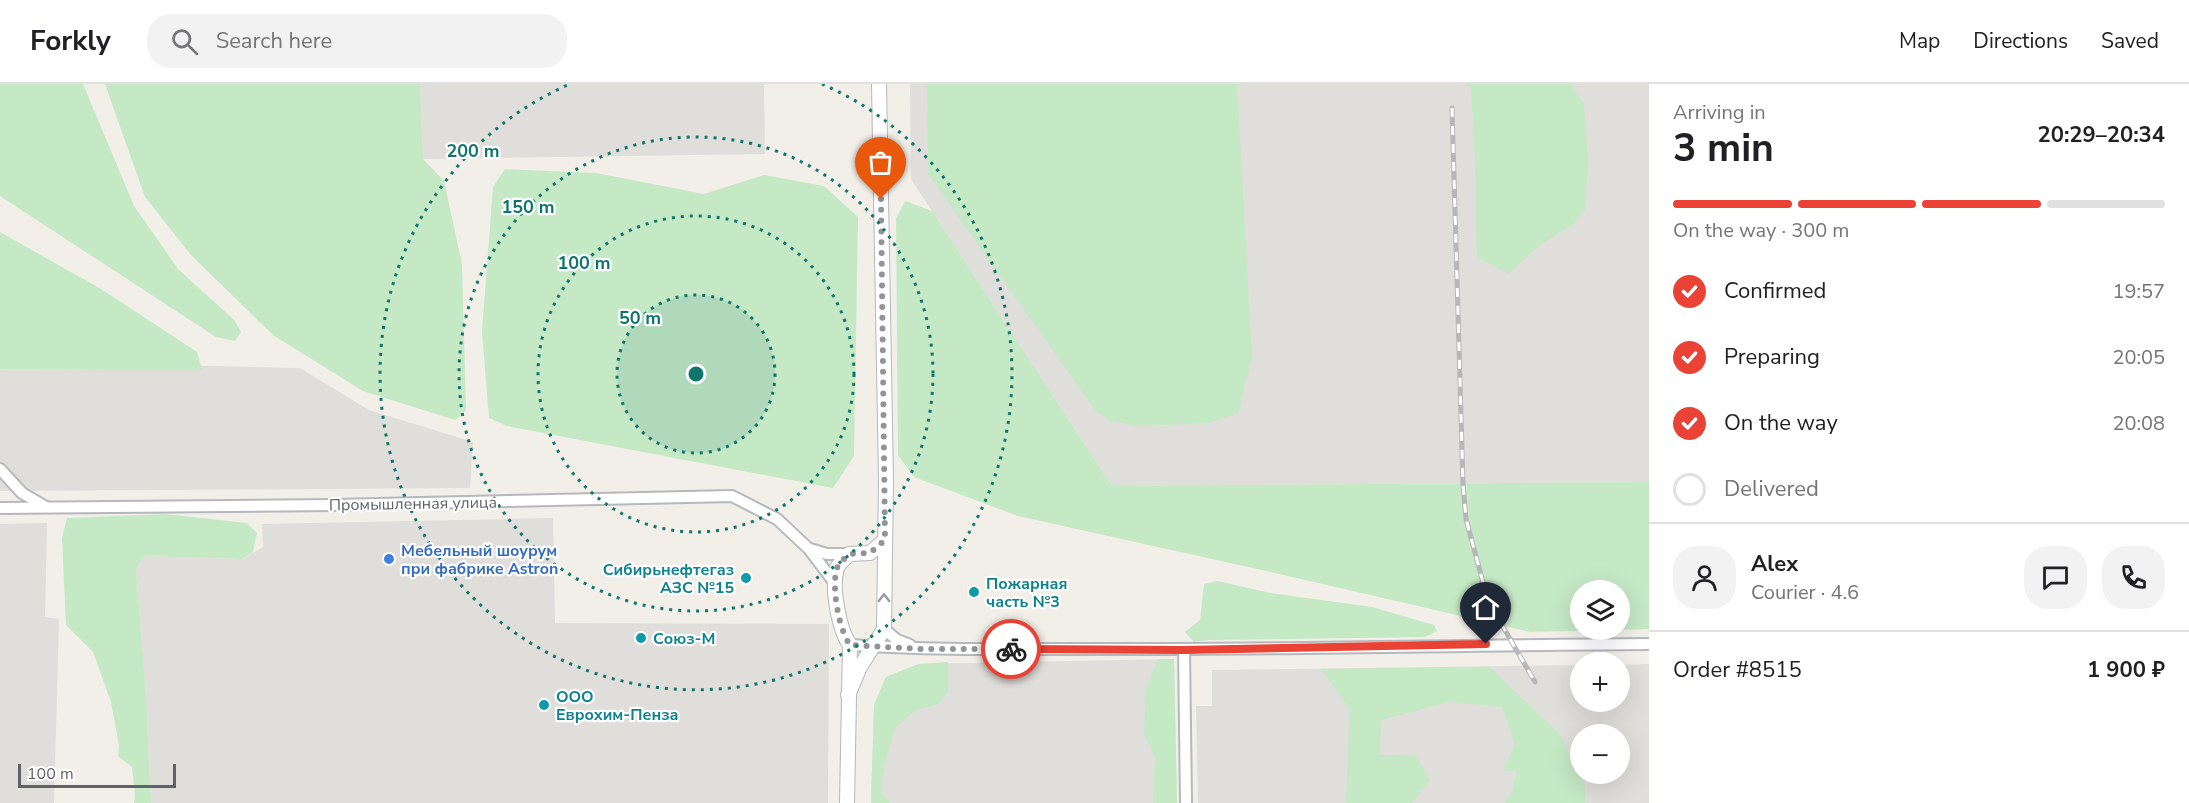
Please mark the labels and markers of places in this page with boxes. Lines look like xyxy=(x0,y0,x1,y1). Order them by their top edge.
pin xyxy=(855,137,906,199)
centre of rings xyxy=(686,364,706,384)
place label: Мебельный шоурум при фабрике Astron xyxy=(401,540,558,580)
marker: Мебельный шоурум при фабрике Astron xyxy=(382,552,396,566)
place label: Сибирьнефтегаз АЗС №15 xyxy=(603,559,734,599)
marker: Сибирьнефтегаз АЗС №15 xyxy=(739,571,753,585)
place label: Пожарная часть №3 xyxy=(986,573,1067,613)
pin xyxy=(1460,582,1511,644)
marker: Пожарная часть №3 xyxy=(967,585,981,599)
place label: Союз-М xyxy=(653,628,715,650)
marker: Союз-М xyxy=(634,631,648,645)
place label: ООО Еврохим-Пенза xyxy=(556,686,678,726)
marker: ООО Еврохим-Пенза xyxy=(537,698,551,712)

